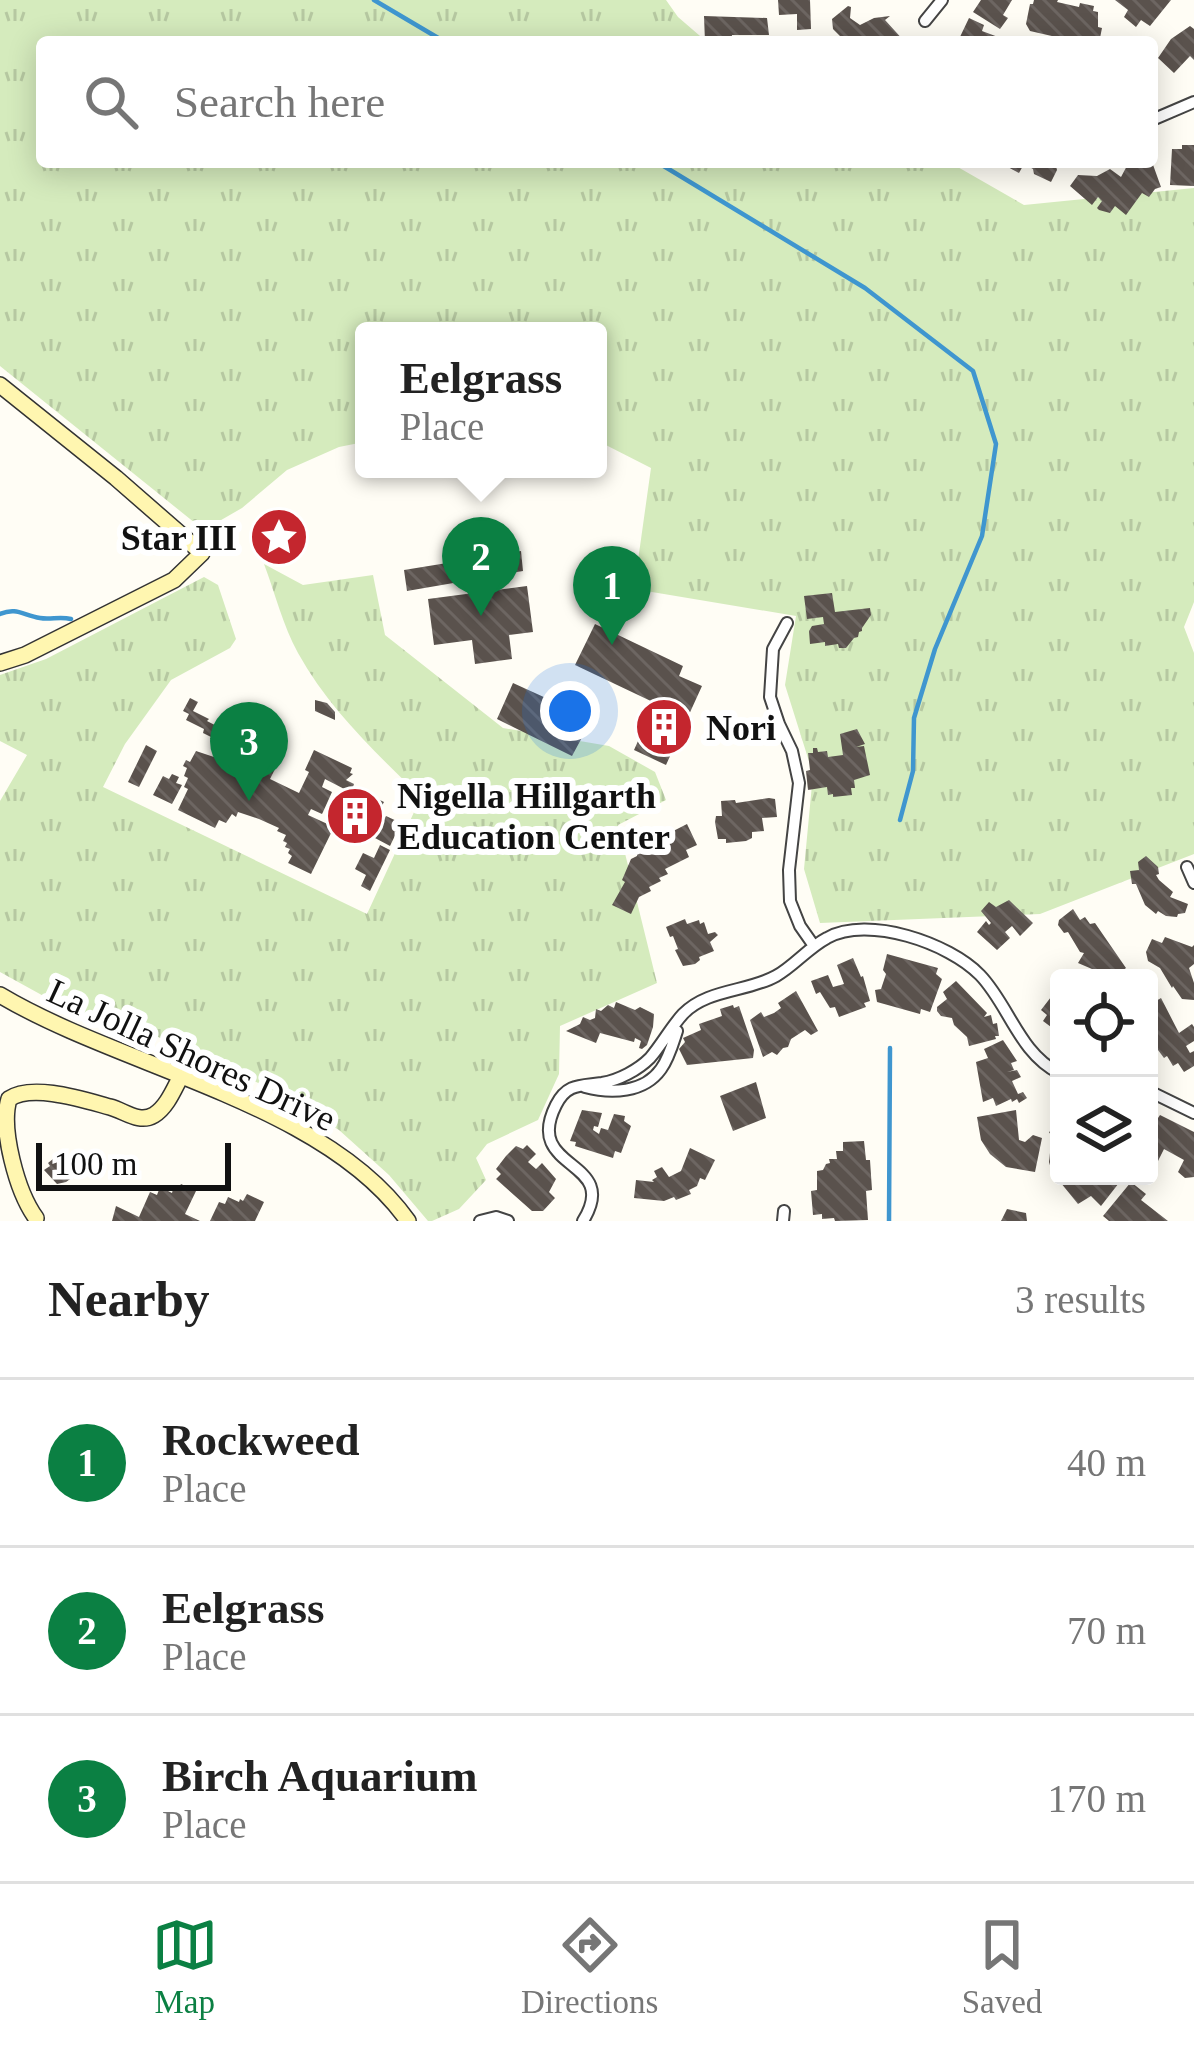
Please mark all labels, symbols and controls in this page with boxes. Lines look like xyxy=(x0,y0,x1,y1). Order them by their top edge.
search box xyxy=(36,36,1158,168)
icon: search xyxy=(78,69,144,135)
text: Search here xyxy=(174,77,385,127)
popup xyxy=(355,322,607,478)
text: Eelgrass xyxy=(400,353,562,403)
text: Place xyxy=(400,405,484,448)
place icon: Star III xyxy=(248,506,310,568)
pin: 2 xyxy=(442,517,520,616)
place label: Star III xyxy=(121,518,237,558)
pin: 1 xyxy=(573,546,651,645)
your location xyxy=(540,681,600,741)
building icon: Nori xyxy=(633,696,695,758)
pin: 3 xyxy=(210,702,288,801)
place label: Nori xyxy=(706,708,776,748)
place label: Nigella Hillgarth Education Center xyxy=(397,776,670,857)
building icon: Nigella Hillgarth Education Center xyxy=(324,785,386,847)
map controls xyxy=(1050,969,1158,1185)
button: locate xyxy=(1050,969,1158,1077)
street label: La Jolla Shores Drive xyxy=(41,971,342,1139)
button: layers xyxy=(1050,1077,1158,1185)
scale bar xyxy=(36,1137,231,1190)
text: 100 m xyxy=(54,1146,137,1182)
text: Nearby xyxy=(48,1271,209,1327)
text: 3 results xyxy=(1015,1278,1146,1321)
text: Rockweed xyxy=(162,1415,359,1465)
text: 1 xyxy=(77,1441,97,1484)
text: 40 m xyxy=(1067,1441,1146,1484)
text: Place xyxy=(162,1467,246,1510)
text: Eelgrass xyxy=(162,1583,325,1633)
text: 2 xyxy=(77,1609,97,1652)
text: 70 m xyxy=(1067,1609,1146,1652)
text: Place xyxy=(162,1635,246,1678)
text: Birch Aquarium xyxy=(162,1751,477,1801)
text: 3 xyxy=(77,1777,97,1820)
text: 170 m xyxy=(1047,1777,1146,1820)
text: Place xyxy=(162,1803,246,1846)
tab: Map xyxy=(152,1912,218,2021)
tab: Directions xyxy=(521,1912,658,2021)
tab: Saved xyxy=(962,1912,1042,2021)

